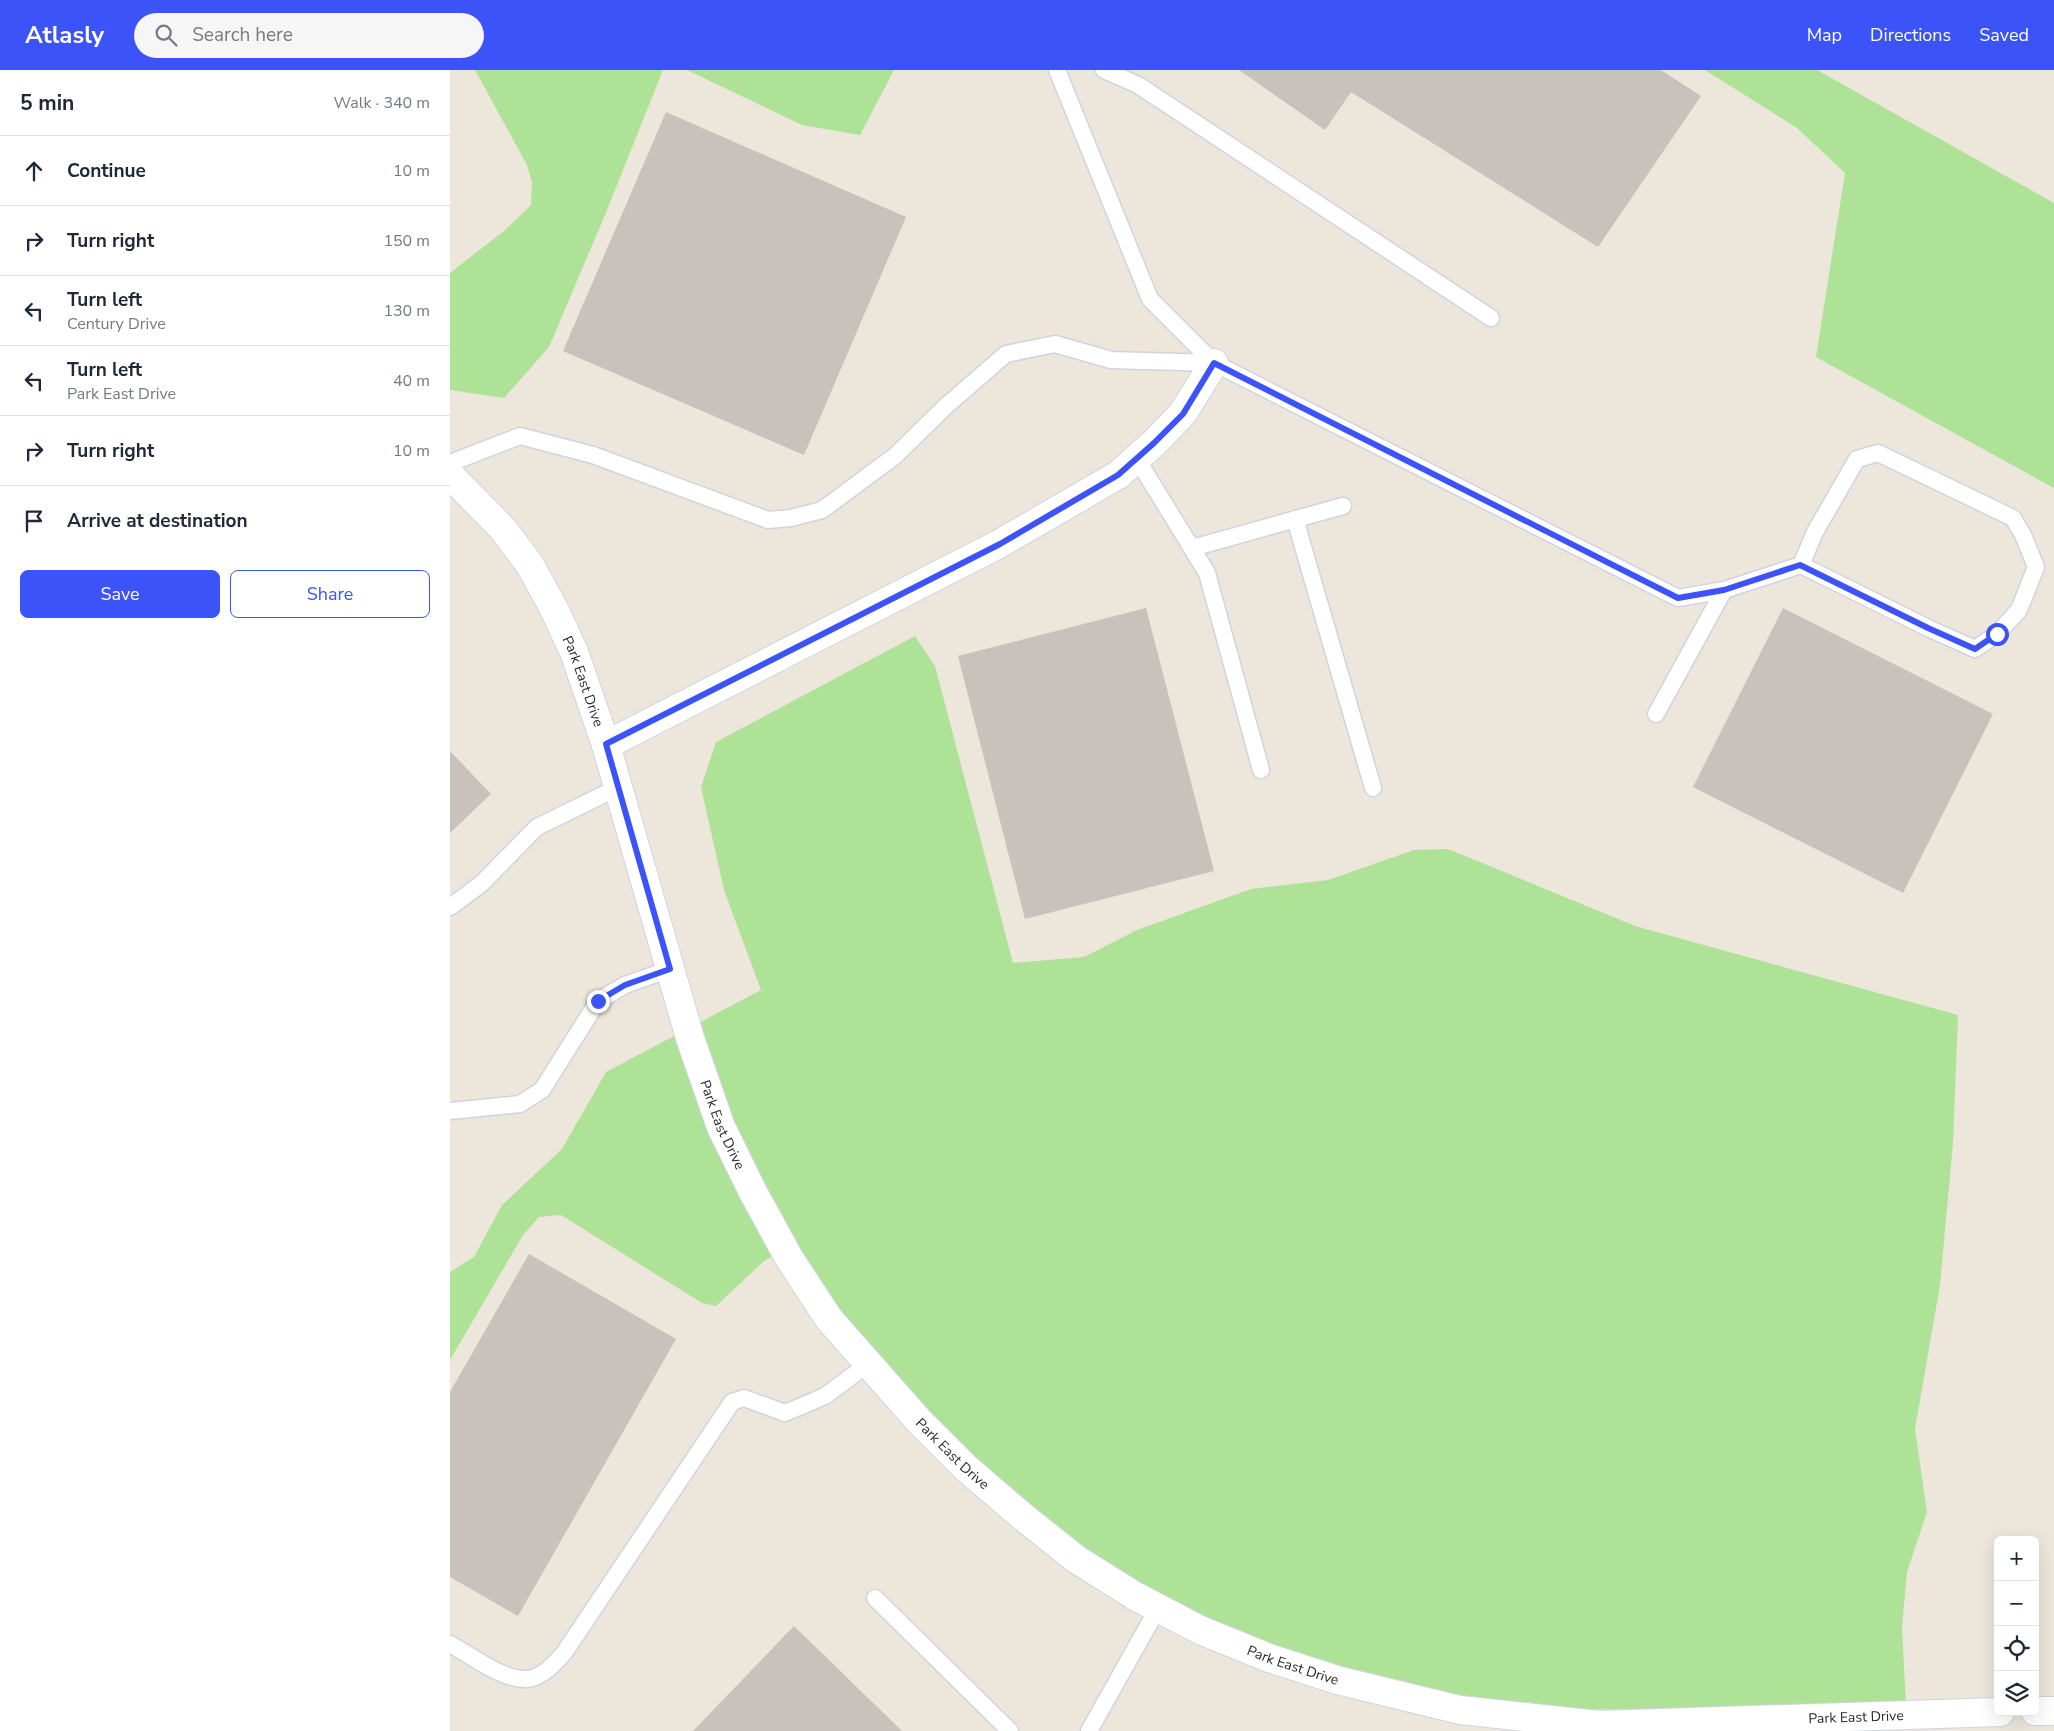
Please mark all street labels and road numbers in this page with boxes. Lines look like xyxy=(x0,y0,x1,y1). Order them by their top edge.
street label: Park East Drive xyxy=(558,633,609,729)
street label: Park East Drive xyxy=(696,1077,750,1173)
street label: Park East Drive xyxy=(912,1414,993,1493)
street label: Park East Drive xyxy=(1244,1641,1341,1689)
street label: Park East Drive xyxy=(1808,1706,1904,1728)

